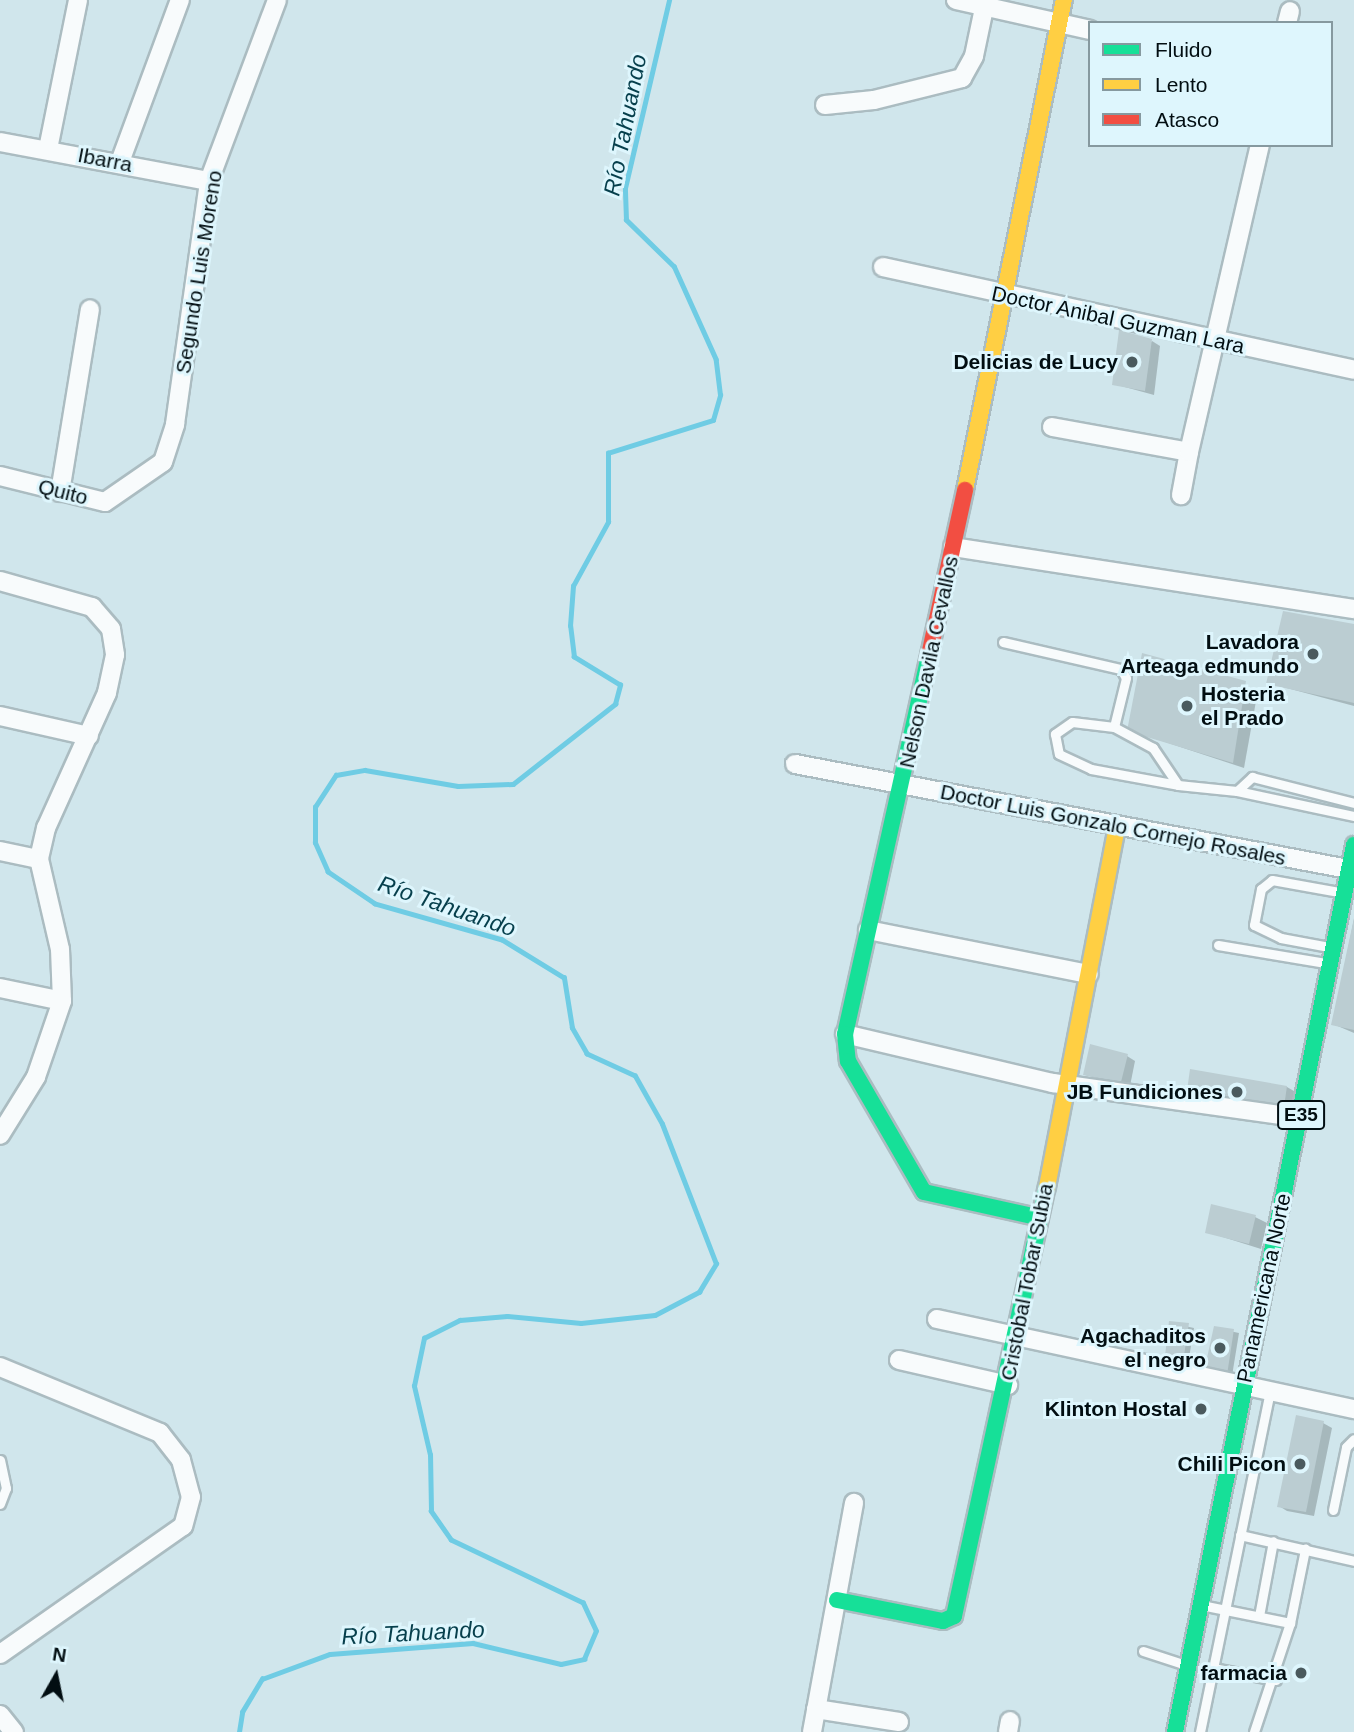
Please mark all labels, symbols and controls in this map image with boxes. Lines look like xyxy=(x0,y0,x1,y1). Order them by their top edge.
legend xyxy=(1088,21,1333,147)
text: Fluido xyxy=(1155,38,1212,61)
water label: Río Tahuando xyxy=(598,52,652,198)
text: Lento xyxy=(1155,73,1208,96)
text: Atasco xyxy=(1155,108,1219,131)
street label: Ibarra xyxy=(76,142,134,178)
street label: Segundo Luis Moreno xyxy=(170,169,228,375)
street label: Doctor Anibal Guzman Lara xyxy=(989,281,1247,359)
place label: Delicias de Lucy xyxy=(953,349,1118,375)
marker: Delicias de Lucy xyxy=(1124,354,1140,370)
street label: Quito xyxy=(36,474,90,510)
street label: Nelson Davila Cevallos xyxy=(894,554,964,770)
place label: Lavadora Arteaga edmundo xyxy=(1120,629,1299,679)
marker: Lavadora Arteaga edmundo xyxy=(1305,646,1321,662)
place label: Hosteria el Prado xyxy=(1201,681,1285,731)
marker: Hosteria el Prado xyxy=(1179,698,1195,714)
street label: Doctor Luis Gonzalo Cornejo Rosales xyxy=(938,779,1288,871)
water label: Río Tahuando xyxy=(375,870,519,942)
place label: JB Fundiciones xyxy=(1067,1079,1223,1105)
marker: JB Fundiciones xyxy=(1229,1084,1245,1100)
road number: E35 xyxy=(1276,1100,1326,1130)
street label: Cristobal Tobar Subia xyxy=(995,1181,1059,1383)
street label: Panamericana Norte xyxy=(1232,1191,1296,1385)
place label: Agachaditos el negro xyxy=(1080,1323,1206,1373)
marker: Agachaditos el negro xyxy=(1212,1340,1228,1356)
place label: Klinton Hostal xyxy=(1045,1396,1187,1422)
marker: Klinton Hostal xyxy=(1193,1401,1209,1417)
place label: Chili Picon xyxy=(1177,1451,1286,1477)
marker: Chili Picon xyxy=(1292,1456,1308,1472)
water label: Río Tahuando xyxy=(341,1615,485,1651)
north arrow xyxy=(21,1641,91,1711)
text: N xyxy=(51,1643,68,1666)
place label: farmacia xyxy=(1201,1660,1287,1686)
marker: farmacia xyxy=(1293,1665,1309,1681)

